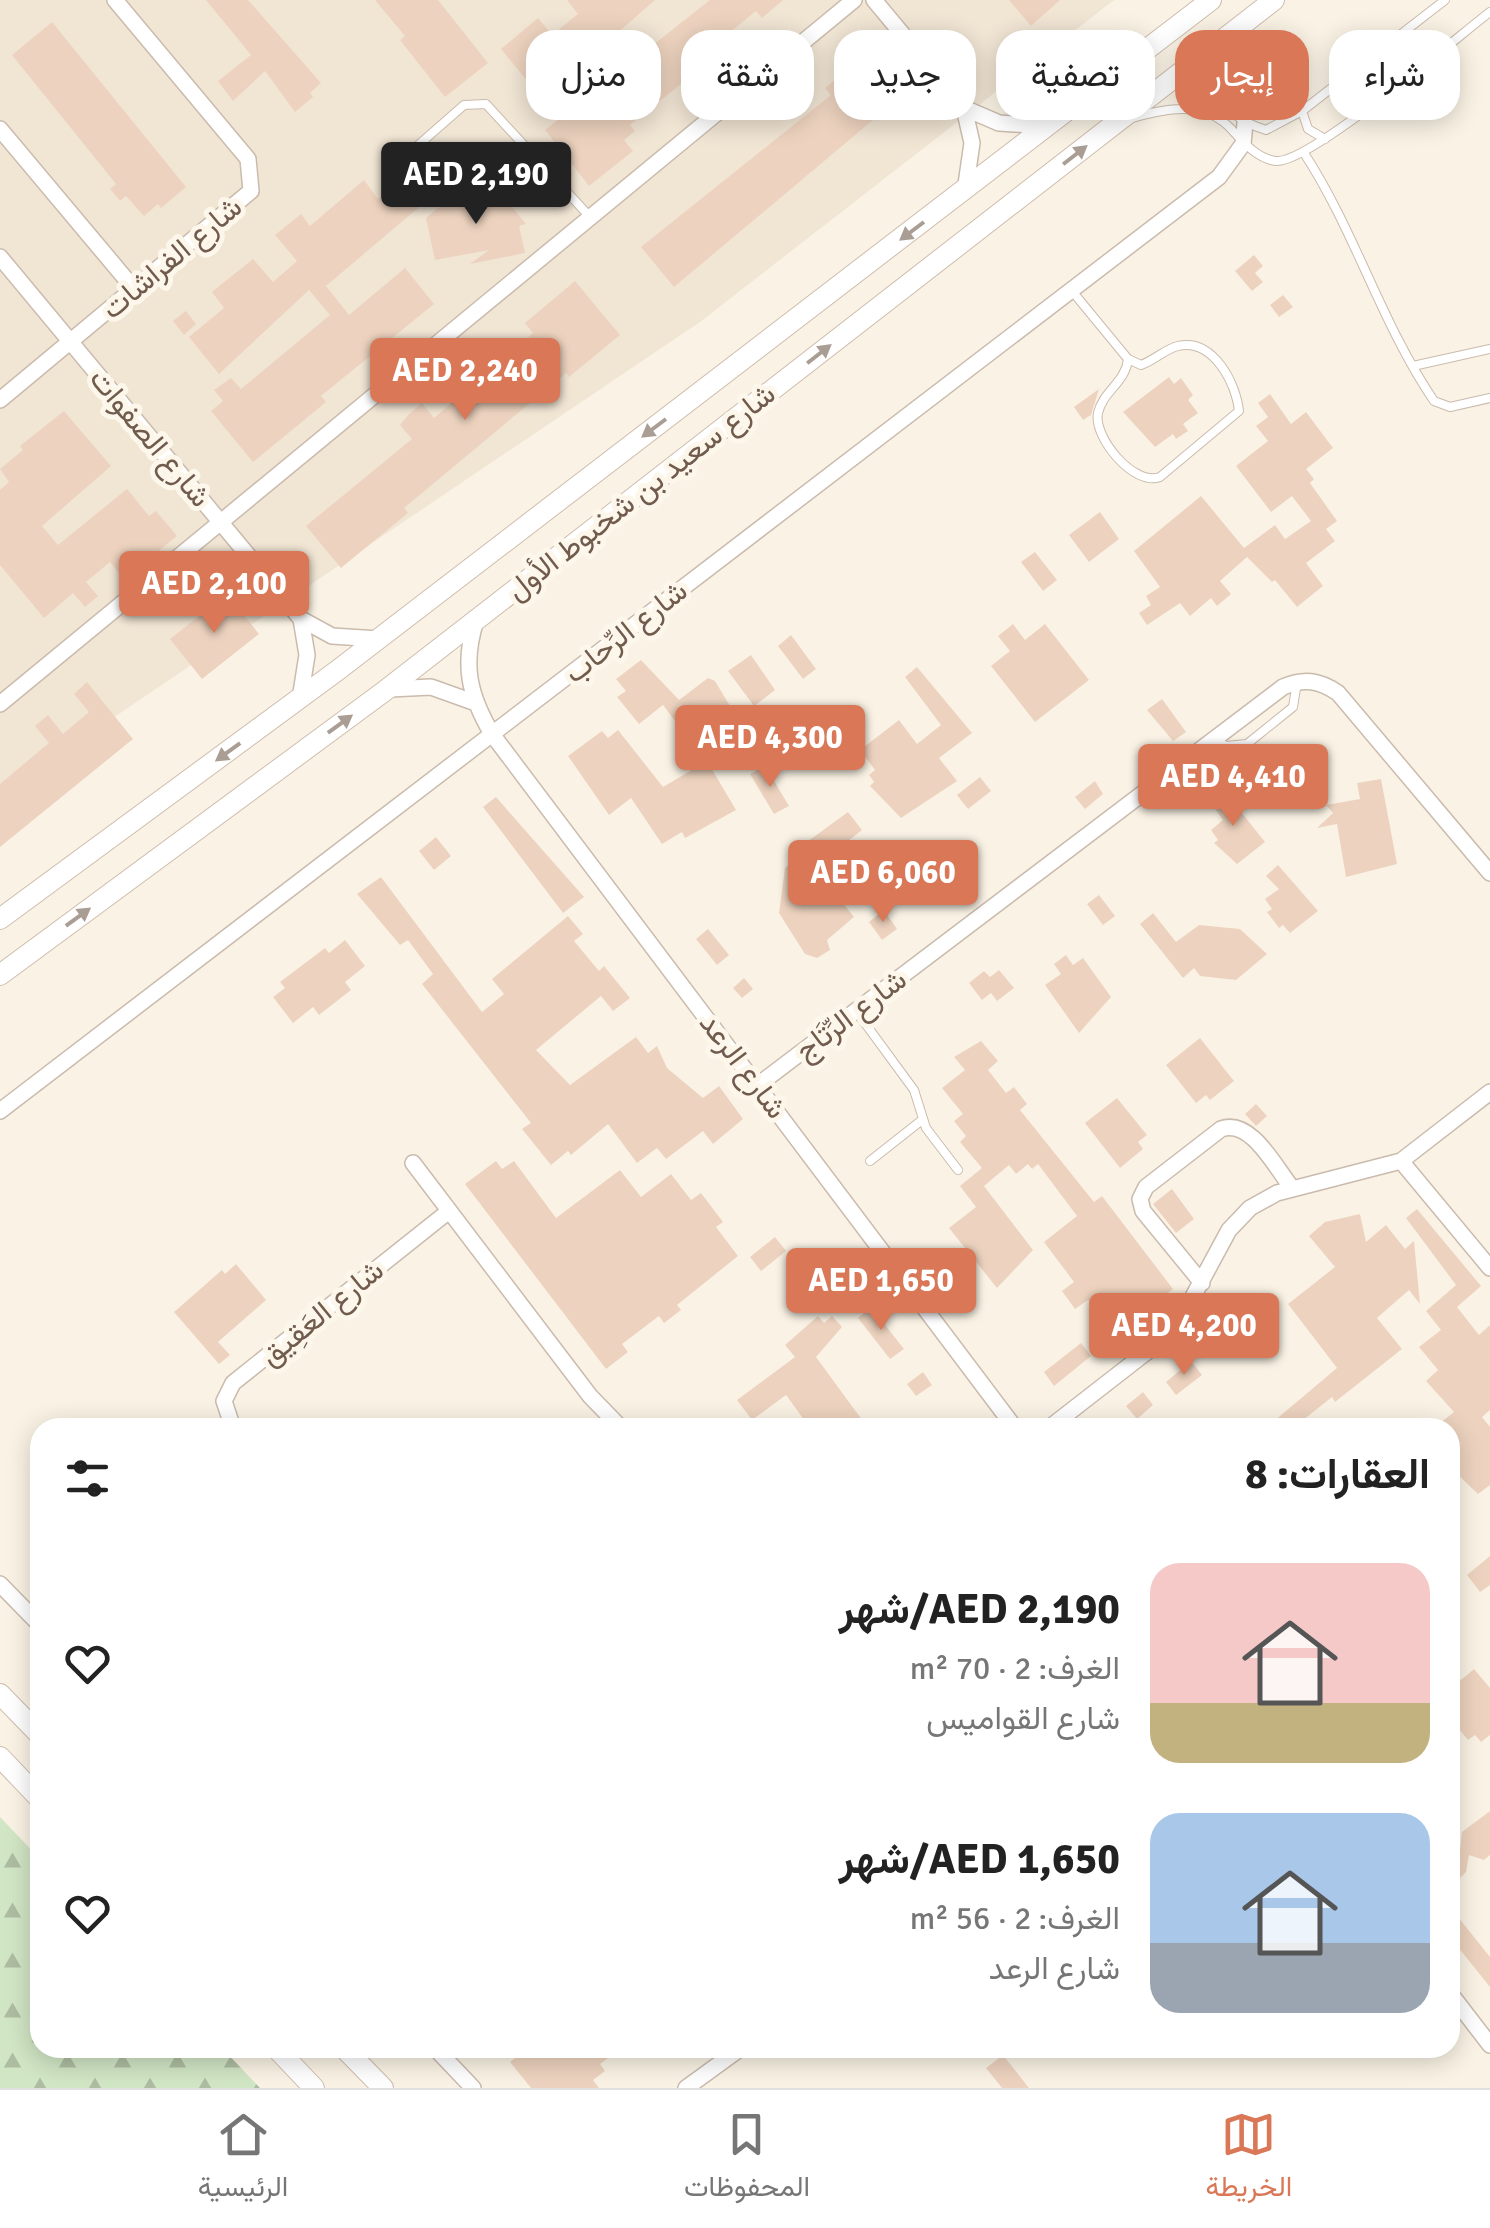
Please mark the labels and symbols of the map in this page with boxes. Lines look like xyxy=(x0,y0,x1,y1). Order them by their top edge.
pin: AED 2,190 xyxy=(362,142,590,227)
one-way arrow xyxy=(1062,145,1088,165)
street label: شارع الفراشات xyxy=(94,189,250,328)
one-way arrow xyxy=(899,220,925,241)
pin: AED 2,240 xyxy=(351,338,579,423)
one-way arrow xyxy=(806,344,831,365)
street label: شارع الصفوات xyxy=(80,361,219,516)
street label: شارع سعيد بن شخبوط الأول xyxy=(499,375,784,609)
one-way arrow xyxy=(641,418,667,438)
pin: AED 2,100 xyxy=(100,551,328,636)
street label: شارع الرِّحاب xyxy=(557,572,696,692)
pin: AED 4,300 xyxy=(656,705,884,790)
one-way arrow xyxy=(327,714,353,734)
one-way arrow xyxy=(215,741,241,761)
pin: AED 4,410 xyxy=(1119,744,1347,829)
pin: AED 6,060 xyxy=(769,840,997,925)
one-way arrow xyxy=(65,908,91,927)
street label: شارع الرِّتَاج xyxy=(788,961,915,1070)
street label: شارع الرعد xyxy=(690,1006,795,1127)
pin: AED 1,650 xyxy=(767,1248,995,1333)
street label: شارع العَقِيق xyxy=(253,1252,392,1375)
pin: AED 4,200 xyxy=(1070,1293,1298,1378)

